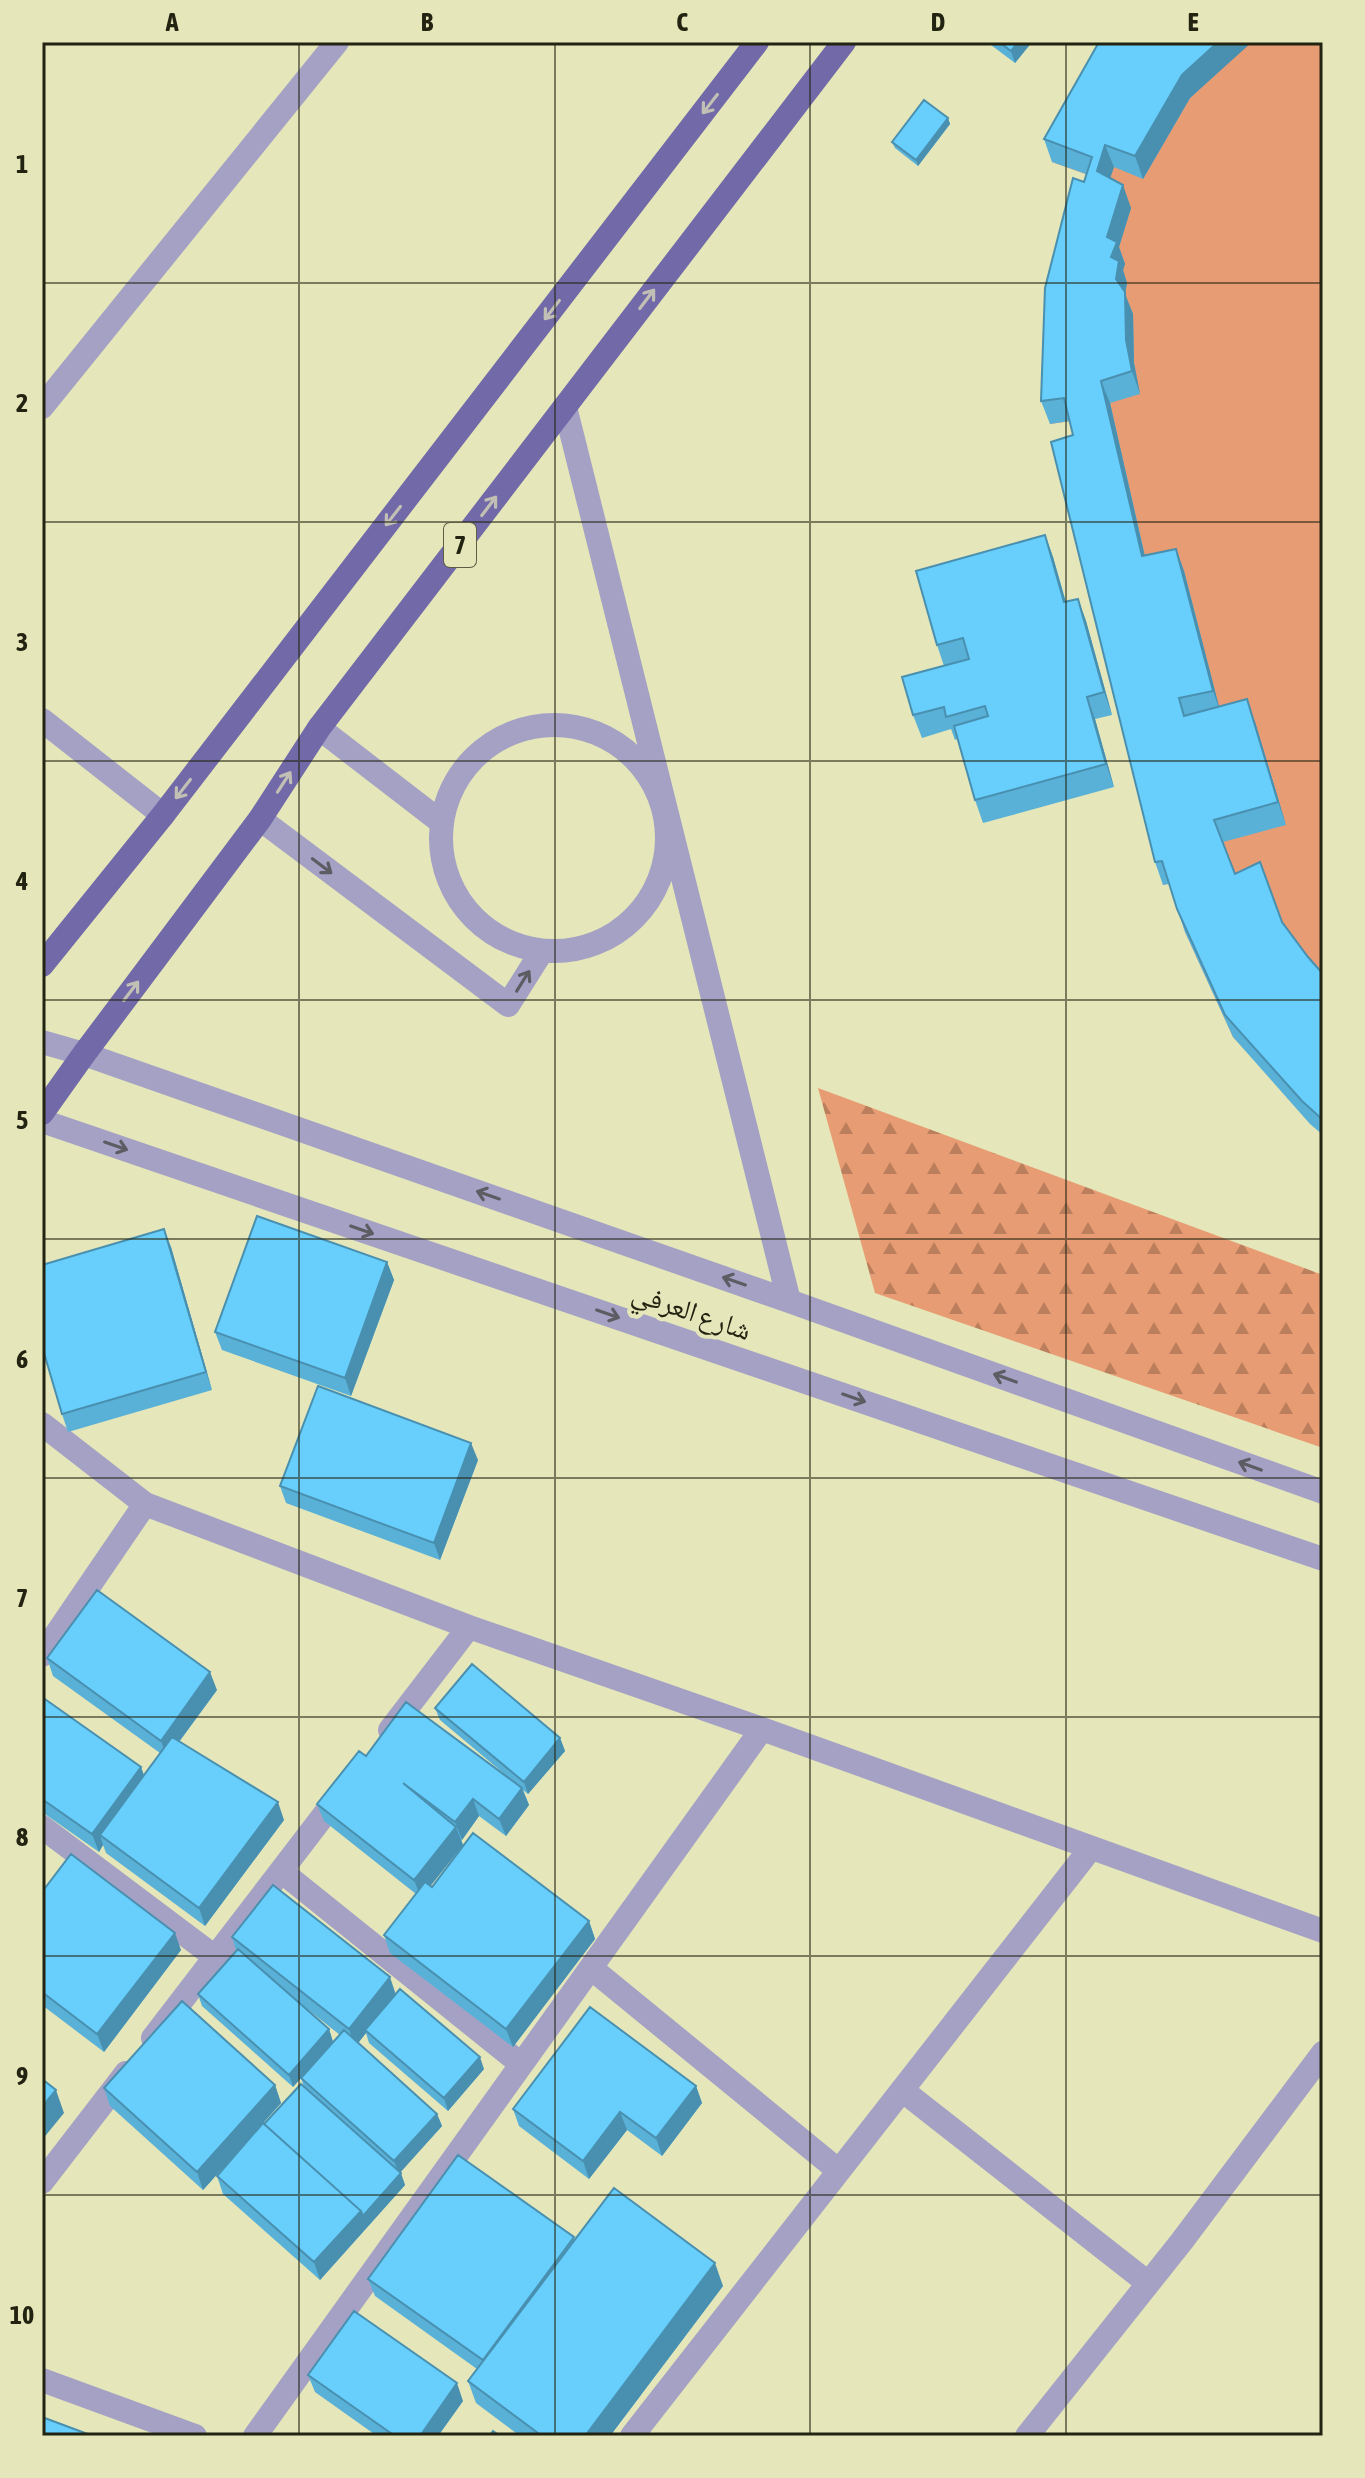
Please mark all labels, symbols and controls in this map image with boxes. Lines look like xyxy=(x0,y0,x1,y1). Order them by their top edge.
text: A xyxy=(165,7,179,37)
text: B xyxy=(421,7,434,37)
text: C xyxy=(676,7,688,37)
text: D xyxy=(931,7,945,37)
text: E xyxy=(1187,7,1199,37)
one-way arrow xyxy=(701,93,718,114)
text: 1 xyxy=(16,149,28,179)
one-way arrow xyxy=(639,289,656,310)
one-way arrow xyxy=(543,299,560,320)
text: 2 xyxy=(16,388,28,418)
one-way arrow xyxy=(481,495,498,517)
one-way arrow xyxy=(385,505,402,526)
road number: 7 xyxy=(444,523,476,567)
text: 3 xyxy=(16,627,28,657)
one-way arrow xyxy=(276,771,293,793)
one-way arrow xyxy=(175,778,192,799)
one-way arrow xyxy=(311,858,332,875)
text: 4 xyxy=(15,866,28,896)
one-way arrow xyxy=(515,970,531,993)
one-way arrow xyxy=(122,981,139,1002)
text: 5 xyxy=(16,1105,28,1135)
one-way arrow xyxy=(103,1140,128,1155)
one-way arrow xyxy=(476,1187,501,1202)
one-way arrow xyxy=(349,1224,374,1239)
one-way arrow xyxy=(721,1273,746,1288)
street label: شارع العرفي xyxy=(626,1276,756,1353)
one-way arrow xyxy=(595,1308,620,1323)
text: 6 xyxy=(16,1344,28,1374)
one-way arrow xyxy=(993,1370,1018,1384)
one-way arrow xyxy=(841,1392,866,1407)
one-way arrow xyxy=(1237,1457,1262,1472)
text: 7 xyxy=(16,1583,28,1613)
text: 8 xyxy=(16,1822,28,1852)
text: 9 xyxy=(16,2061,28,2091)
text: 10 xyxy=(10,2300,34,2330)

